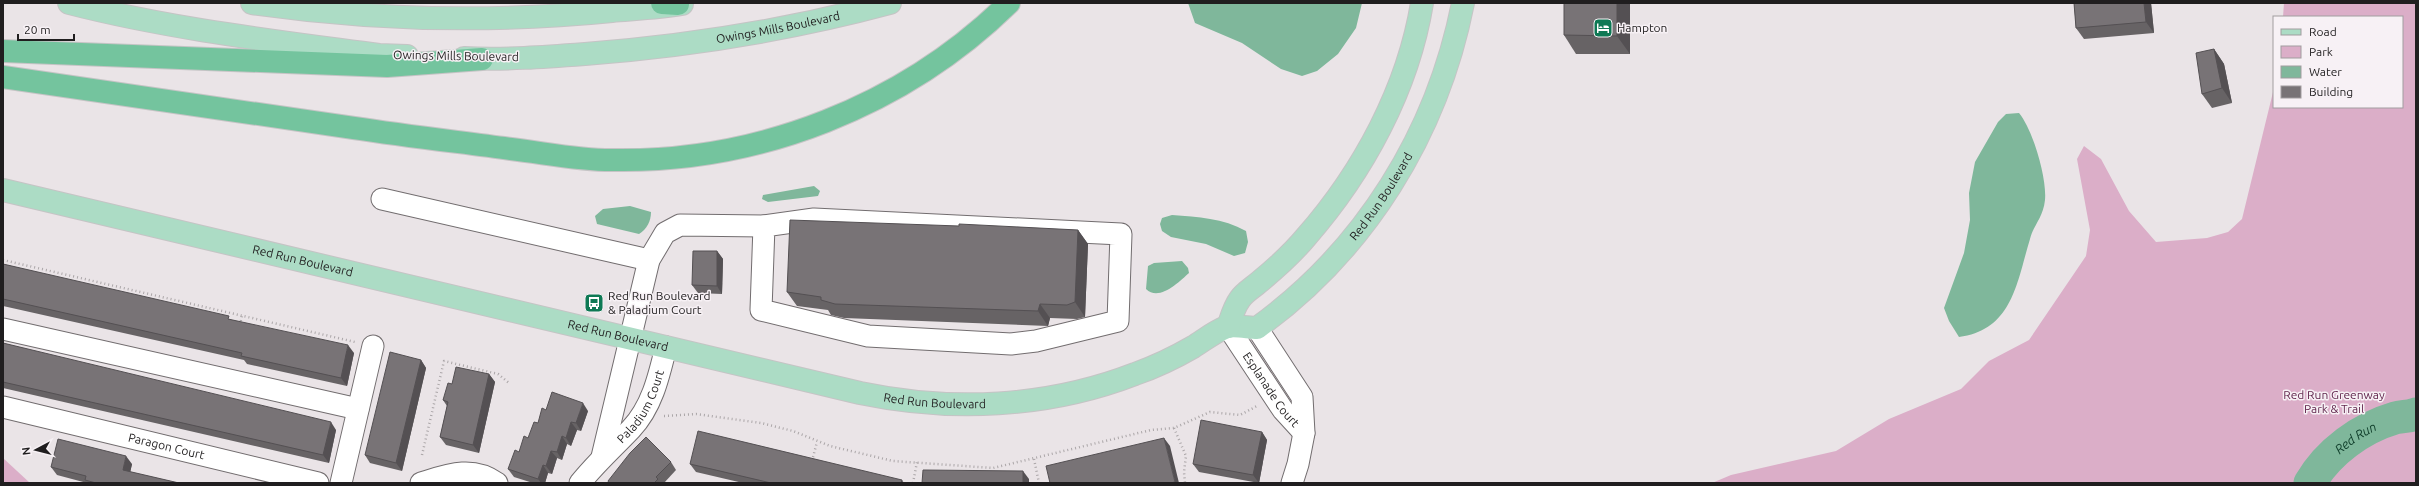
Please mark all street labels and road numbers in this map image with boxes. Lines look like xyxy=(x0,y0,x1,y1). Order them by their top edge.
street label: Owings Mills Boulevard xyxy=(715,9,841,45)
street label: Owings Mills Boulevard xyxy=(393,48,519,63)
street label: Red Run Boulevard xyxy=(1347,150,1415,243)
street label: Red Run Boulevard xyxy=(251,242,354,279)
street label: Red Run Boulevard xyxy=(567,317,670,353)
street label: Esplanade Court xyxy=(1241,350,1302,429)
street label: Paladium Court xyxy=(614,368,666,445)
street label: Red Run Boulevard xyxy=(883,390,986,410)
street label: Paragon Court xyxy=(127,430,206,461)

